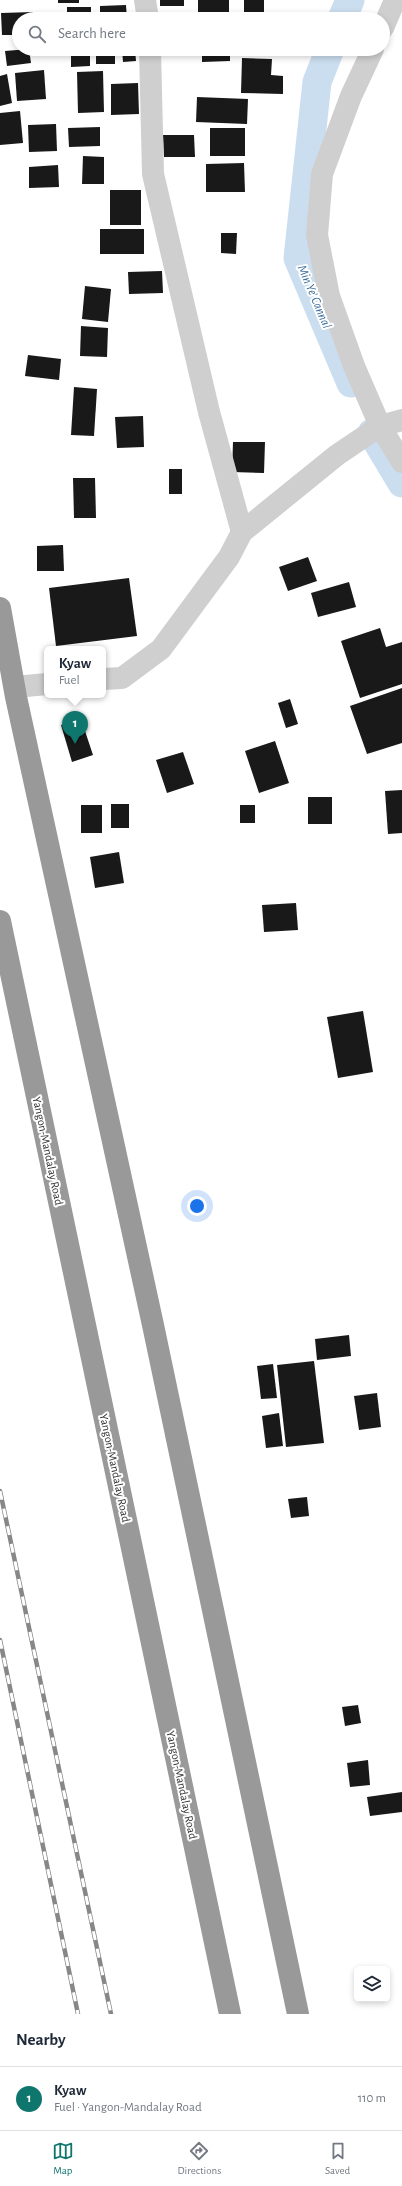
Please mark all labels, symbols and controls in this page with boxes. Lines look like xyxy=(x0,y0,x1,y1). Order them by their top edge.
search box xyxy=(12,12,390,56)
icon: search xyxy=(26,23,48,45)
text: Search here xyxy=(58,26,126,41)
water label: Min Ye' Cannal xyxy=(295,263,333,331)
popup xyxy=(44,646,106,698)
text: Kyaw xyxy=(59,656,91,671)
text: Fuel xyxy=(59,674,80,687)
pin: 1 xyxy=(62,711,88,744)
street label: Yangon-Mandalay Road xyxy=(30,1096,65,1206)
your location xyxy=(187,1196,207,1216)
street label: Yangon-Mandalay Road xyxy=(97,1413,132,1523)
street label: Yangon-Mandalay Road xyxy=(164,1730,199,1840)
map controls xyxy=(354,1966,390,2002)
button: layers xyxy=(354,1966,390,2002)
text: Nearby xyxy=(16,2031,66,2048)
text: Kyaw xyxy=(54,2083,86,2098)
text: 1 xyxy=(27,2092,31,2105)
text: 110 m xyxy=(358,2092,386,2105)
text: Fuel · Yangon-Mandalay Road xyxy=(54,2101,202,2114)
tab: Map xyxy=(52,2140,74,2177)
tab: Directions xyxy=(177,2140,221,2177)
tab: Saved xyxy=(325,2140,350,2177)

